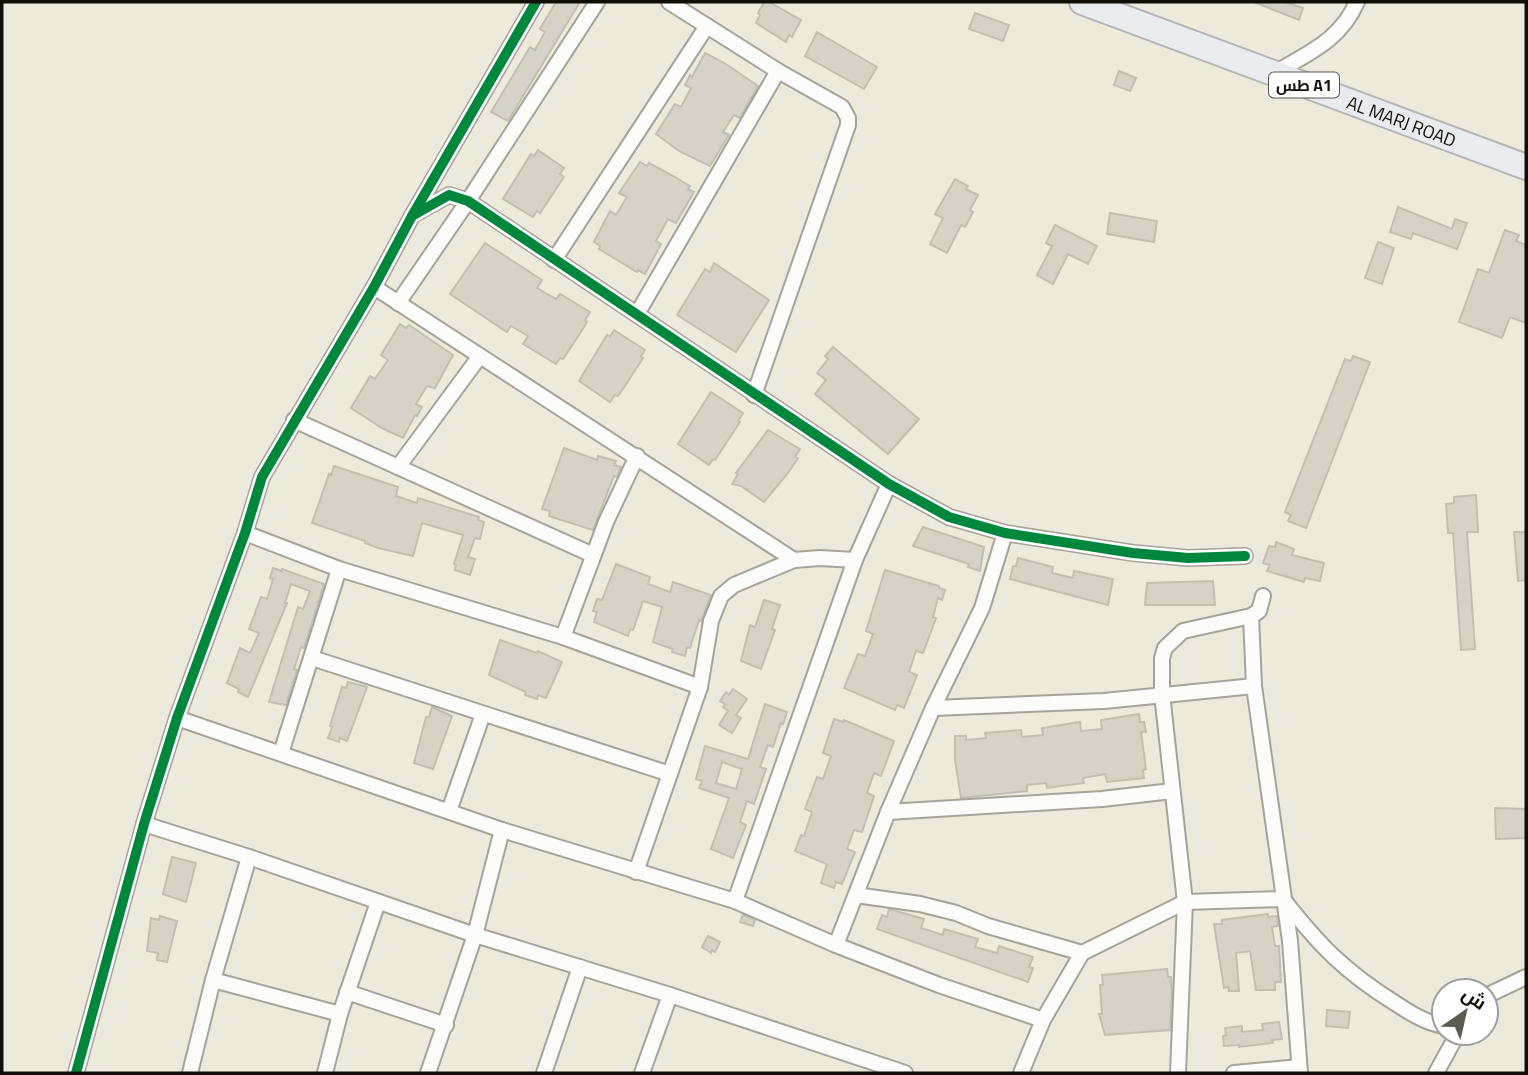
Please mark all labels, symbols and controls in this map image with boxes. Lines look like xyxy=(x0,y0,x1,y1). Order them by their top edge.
road number: طس A1 xyxy=(1269,72,1339,97)
street label: AL MARJ ROAD xyxy=(1343,88,1460,153)
north arrow xyxy=(1430,977,1500,1047)
text: ش xyxy=(1457,979,1493,1016)

